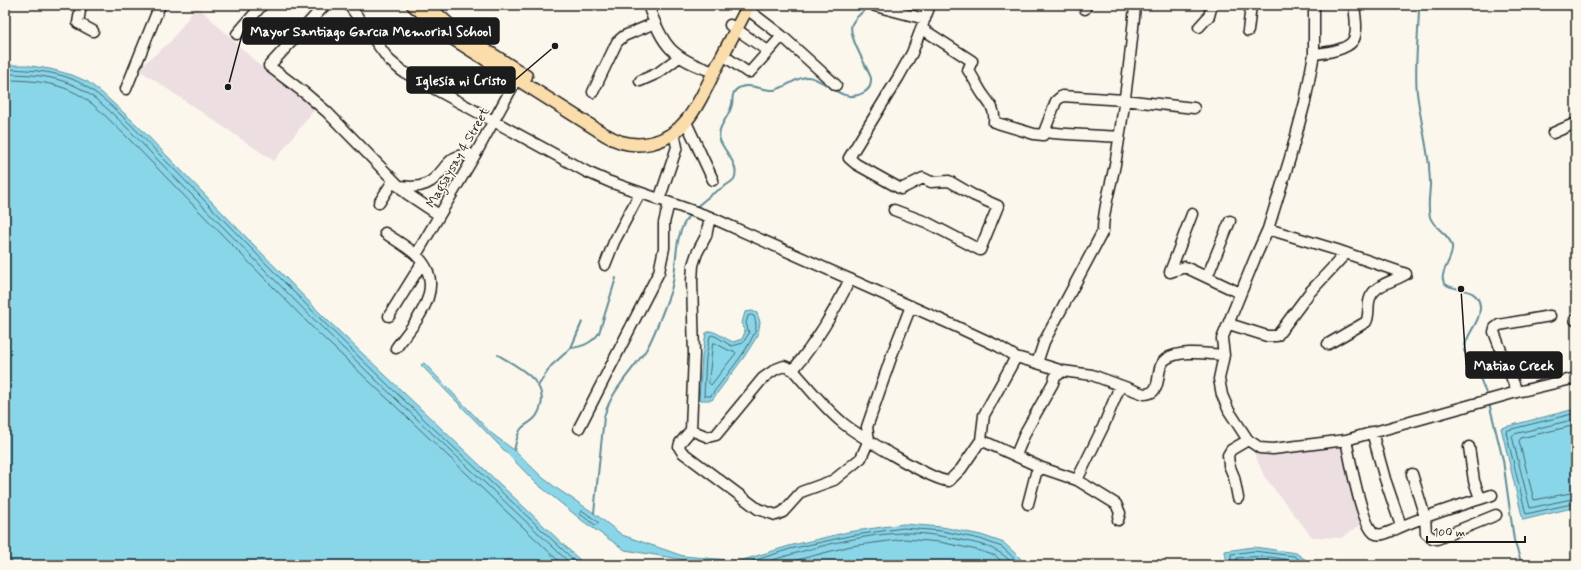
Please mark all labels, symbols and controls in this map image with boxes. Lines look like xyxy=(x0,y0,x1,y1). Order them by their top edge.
callout: Mayor Santiago Garcia Memorial School xyxy=(243,18,499,44)
text: Mayor Santiago Garcia Memorial School xyxy=(250,23,492,42)
callout: Iglesia ni Cristo xyxy=(407,67,515,93)
text: Iglesia ni Cristo xyxy=(415,72,507,91)
street label: Magsaysay 4 Street xyxy=(423,104,496,212)
callout: Matiao Creek xyxy=(1466,352,1562,378)
text: Matiao Creek xyxy=(1474,357,1554,375)
scale bar xyxy=(1427,518,1525,544)
text: 100 m xyxy=(1433,525,1465,541)

